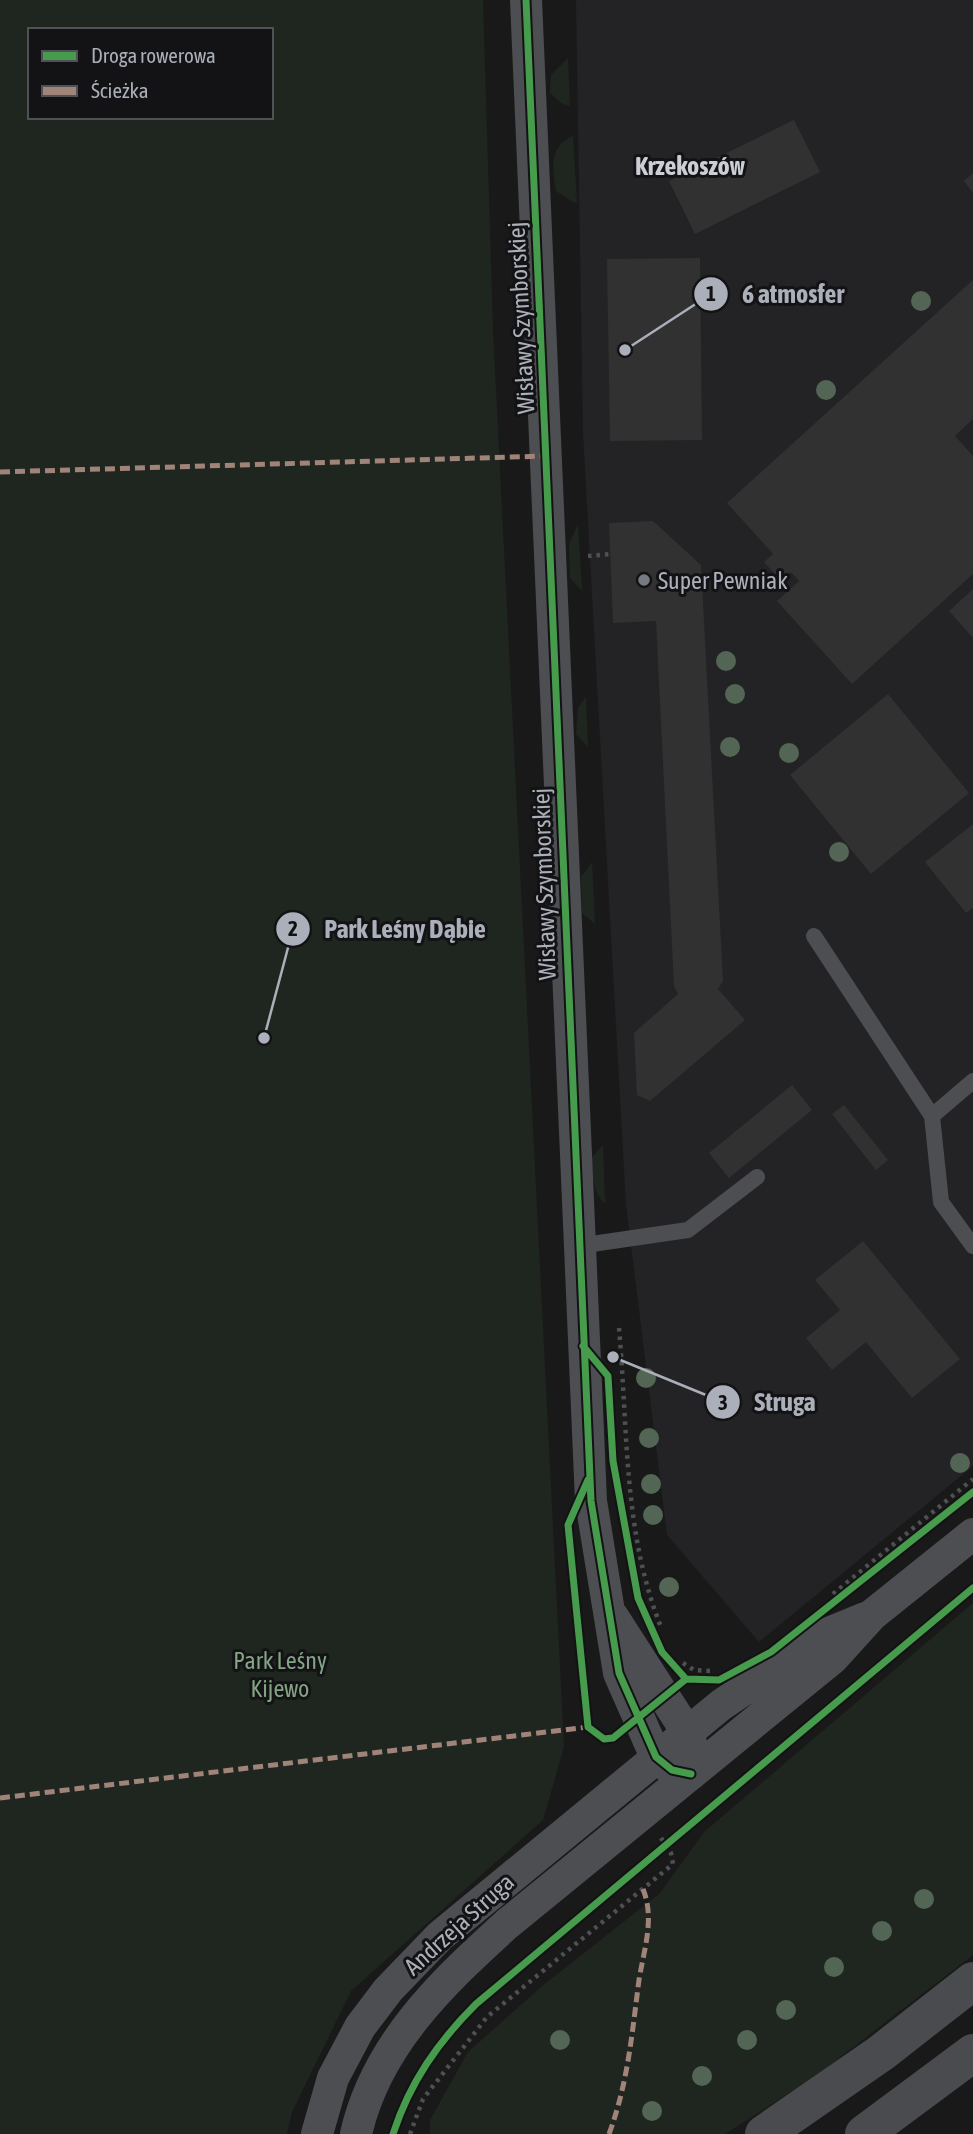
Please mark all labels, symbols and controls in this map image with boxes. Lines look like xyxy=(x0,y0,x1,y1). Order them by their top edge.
legend xyxy=(28,28,273,119)
text: Droga rowerowa xyxy=(91,43,216,67)
text: Ścieżka xyxy=(91,78,149,102)
district label: Krzekoszów xyxy=(635,151,746,181)
street label: Wisławy Szymborskiej xyxy=(502,221,540,415)
callout: 6 atmosfer xyxy=(693,270,858,317)
text: 6 atmosfer xyxy=(742,279,845,309)
text: 1 xyxy=(706,281,716,305)
place label: Super Pewniak xyxy=(658,567,788,594)
marker: Super Pewniak xyxy=(636,572,652,588)
street label: Wisławy Szymborskiej xyxy=(527,787,561,981)
callout: Park Leśny Dąbie xyxy=(275,905,500,952)
text: Park Leśny Dąbie xyxy=(324,914,486,944)
text: 2 xyxy=(288,916,298,940)
callout: Struga xyxy=(705,1379,830,1426)
text: Struga xyxy=(754,1387,816,1417)
text: 3 xyxy=(718,1390,728,1414)
park label: Park Leśny Kijewo xyxy=(233,1647,327,1702)
street label: Andrzeja Struga xyxy=(399,1868,519,1980)

